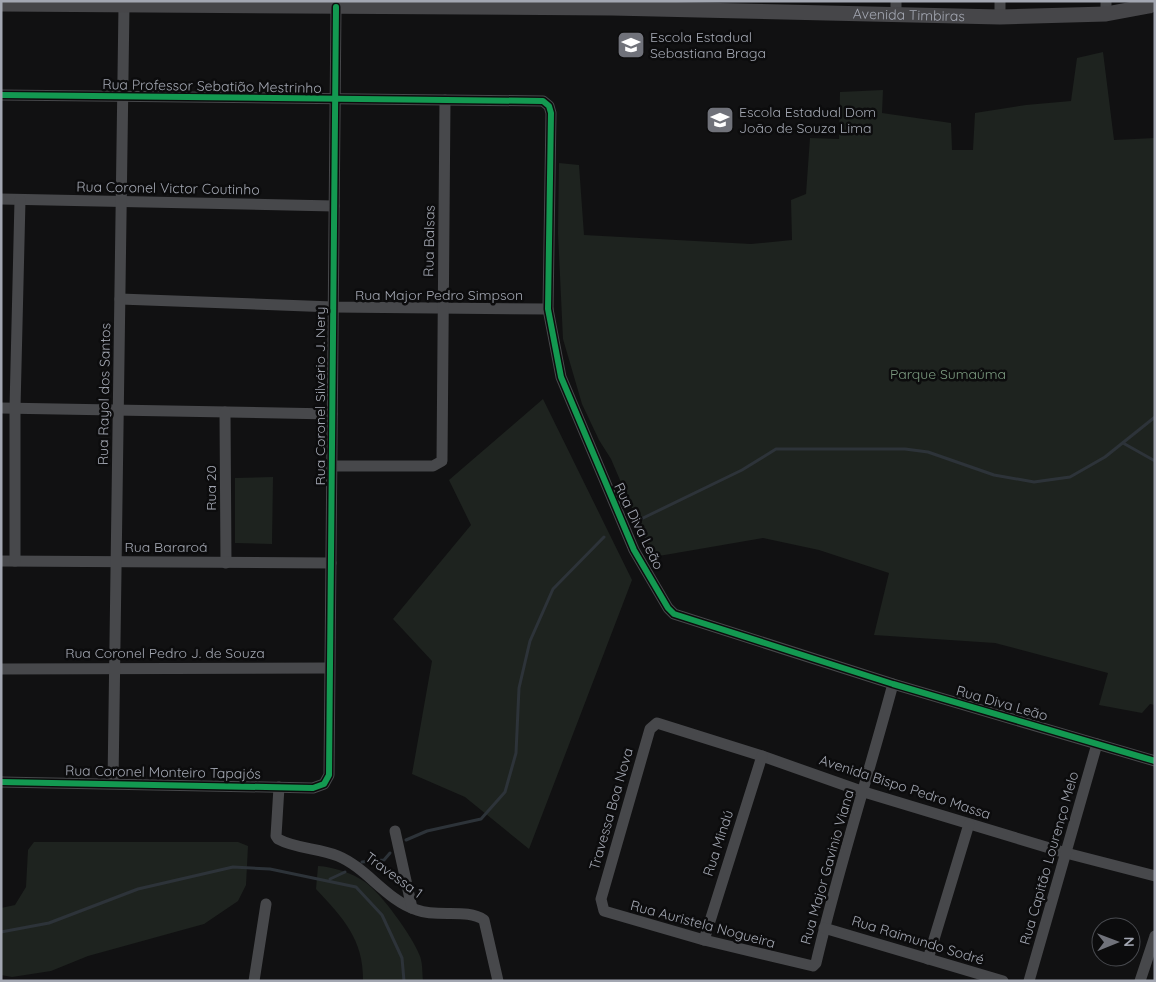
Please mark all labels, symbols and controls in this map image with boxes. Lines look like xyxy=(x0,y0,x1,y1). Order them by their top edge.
street label: Avenida Timbiras xyxy=(853,5,965,25)
place label: Escola Estadual Sebastiana Braga xyxy=(650,28,766,62)
school or university icon: Escola Estadual Sebastiana Braga xyxy=(616,30,646,60)
street label: Rua Professor Sebatião Mestrinho xyxy=(102,75,322,97)
place label: Escola Estadual Dom João de Souza Lima xyxy=(739,103,876,137)
school or university icon: Escola Estadual Dom João de Souza Lima xyxy=(705,105,735,135)
street label: Rua Coronel Victor Coutinho xyxy=(76,177,260,199)
street label: Rua Balsas xyxy=(419,205,439,277)
street label: Rua Major Pedro Simpson xyxy=(355,286,523,304)
street label: Rua Coronel Silvério J. Nery xyxy=(311,306,329,486)
street label: Rua Rayol dos Santos xyxy=(94,323,114,465)
park label: Parque Sumaúma xyxy=(890,365,1006,383)
street label: Rua 20 xyxy=(202,465,220,511)
street label: Rua Diva Leão xyxy=(610,480,668,572)
street label: Rua Bararoá xyxy=(125,538,207,556)
street label: Rua Coronel Pedro J. de Souza xyxy=(65,644,265,662)
street label: Rua Diva Leão xyxy=(954,681,1050,725)
street label: Travessa Boa Nova xyxy=(585,746,637,872)
street label: Avenida Bispo Pedro Massa xyxy=(817,751,993,823)
street label: Rua Coronel Monteiro Tapajós xyxy=(65,761,261,783)
street label: Rua Capitão Lourenço Melo xyxy=(1016,769,1082,947)
street label: Rua Major Gavinio Viana xyxy=(796,787,858,947)
street label: Rua Mindú xyxy=(699,807,737,879)
street label: Travessa 1 xyxy=(362,848,426,902)
street label: Rua Auristela Nogueira xyxy=(629,896,777,952)
street label: Rua Raimundo Sodré xyxy=(849,911,987,969)
north arrow xyxy=(1091,917,1141,967)
text: N xyxy=(1120,936,1138,947)

